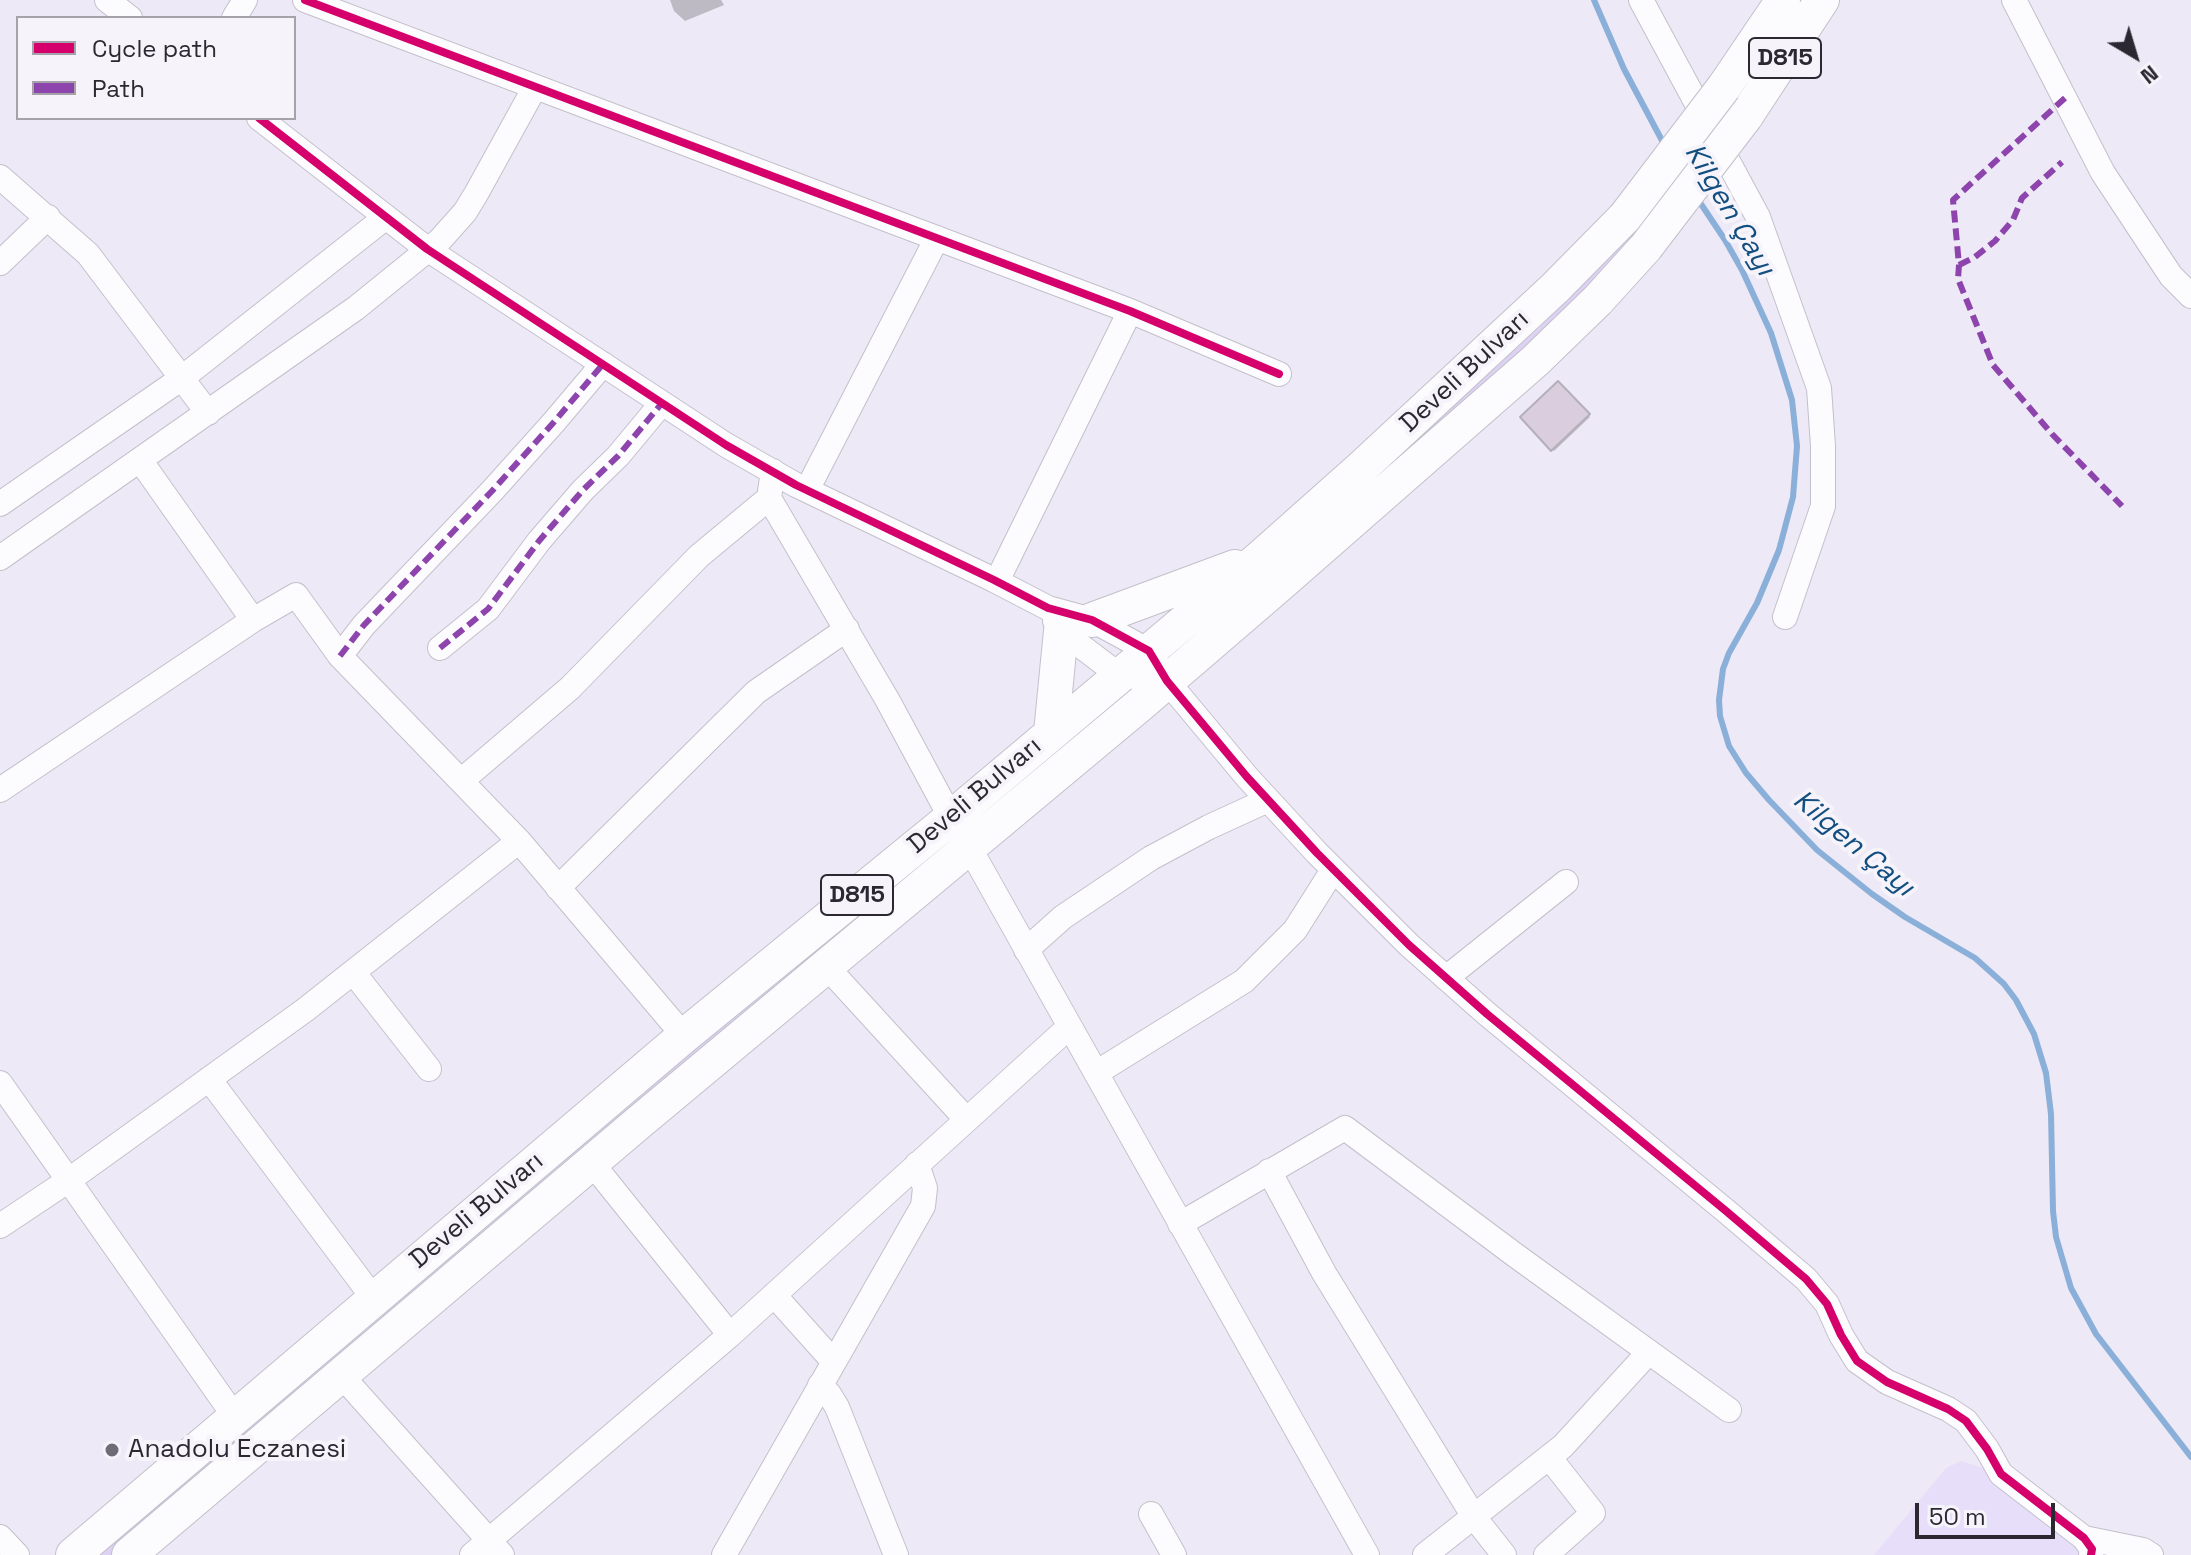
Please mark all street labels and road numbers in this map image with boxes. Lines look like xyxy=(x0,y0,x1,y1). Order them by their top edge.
road number: D815 xyxy=(1749,38,1821,78)
street label: Develi Bulvarı xyxy=(1394,304,1536,440)
street label: Develi Bulvarı xyxy=(902,731,1048,861)
road number: D815 xyxy=(821,875,893,915)
street label: Develi Bulvarı xyxy=(404,1146,550,1276)

